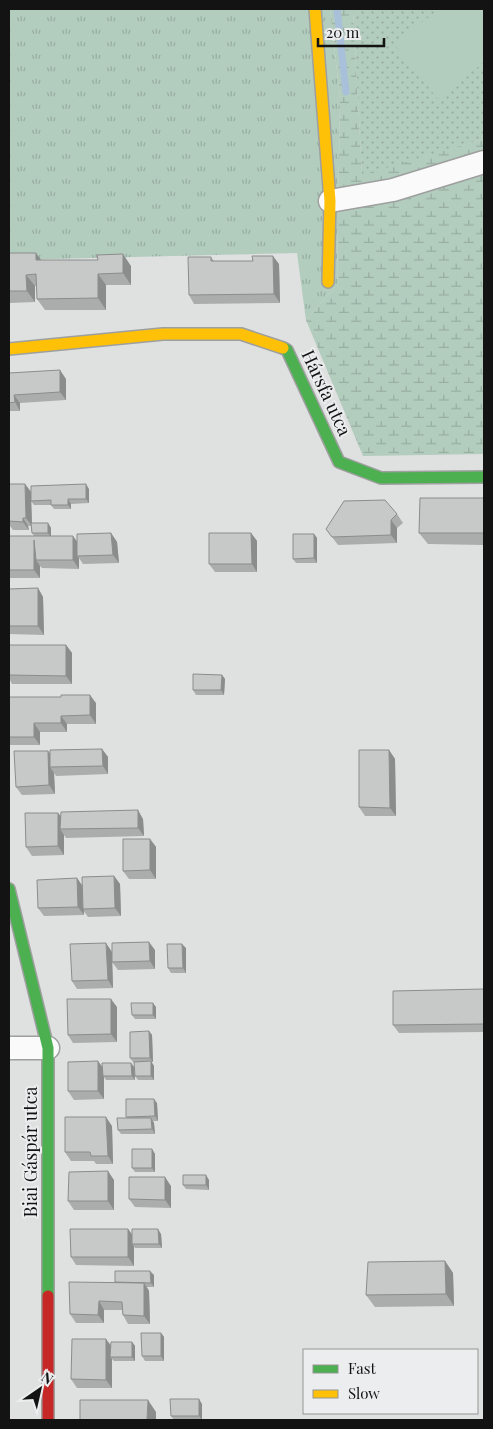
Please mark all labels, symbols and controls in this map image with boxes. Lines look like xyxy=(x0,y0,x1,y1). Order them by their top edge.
scale bar xyxy=(318,15,384,47)
text: 20 m xyxy=(326,22,360,42)
street label: Hársfa utca xyxy=(297,346,357,440)
street label: Biai Gáspár utca xyxy=(18,1087,42,1217)
legend xyxy=(303,1349,478,1414)
text: Fast xyxy=(348,1358,377,1378)
north arrow xyxy=(15,1364,65,1414)
text: N xyxy=(38,1367,57,1389)
text: Slow xyxy=(348,1383,380,1403)

